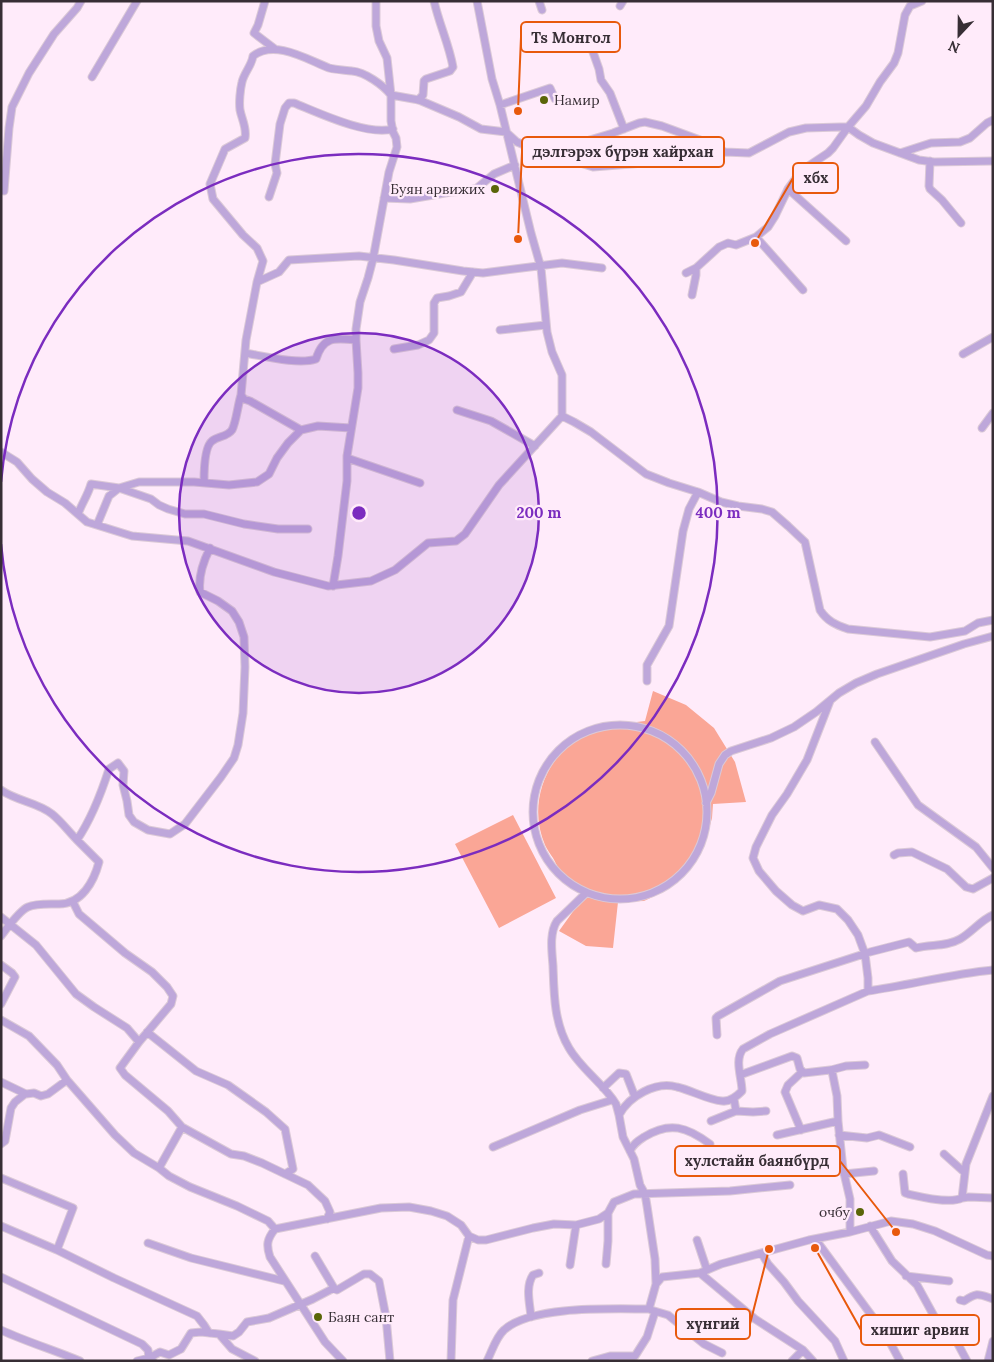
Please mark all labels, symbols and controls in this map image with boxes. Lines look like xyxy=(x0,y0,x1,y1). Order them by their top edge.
north arrow xyxy=(934,10,984,60)
callout: Ts Монгол xyxy=(521,22,620,52)
text: Ts Монгол xyxy=(531,28,611,47)
text: N xyxy=(946,37,963,57)
place label: Намир xyxy=(554,91,600,109)
marker: Намир xyxy=(538,94,550,106)
callout: дэлгэрэх бүрэн хайрхан xyxy=(522,137,724,167)
text: дэлгэрэх бүрэн хайрхан xyxy=(532,142,714,161)
callout: хбх xyxy=(793,163,838,193)
text: хбх xyxy=(804,168,828,187)
place label: Буян арвижих xyxy=(390,180,486,198)
marker: Буян арвижих xyxy=(489,183,501,195)
text: 200 m xyxy=(517,503,562,522)
text: 400 m xyxy=(695,503,741,522)
centre of rings xyxy=(350,504,368,522)
callout: хулстайн баянбүрд xyxy=(675,1146,840,1176)
text: хулстайн баянбүрд xyxy=(685,1151,829,1170)
place label: очбу xyxy=(819,1203,851,1221)
marker: очбу xyxy=(854,1206,866,1218)
place label: Баян сант xyxy=(328,1308,394,1326)
callout: хүнгий xyxy=(676,1309,750,1339)
marker: Баян сант xyxy=(312,1311,324,1323)
text: хүнгий xyxy=(686,1314,740,1333)
callout: хишиг арвин xyxy=(861,1315,979,1345)
text: хишиг арвин xyxy=(871,1320,969,1339)

